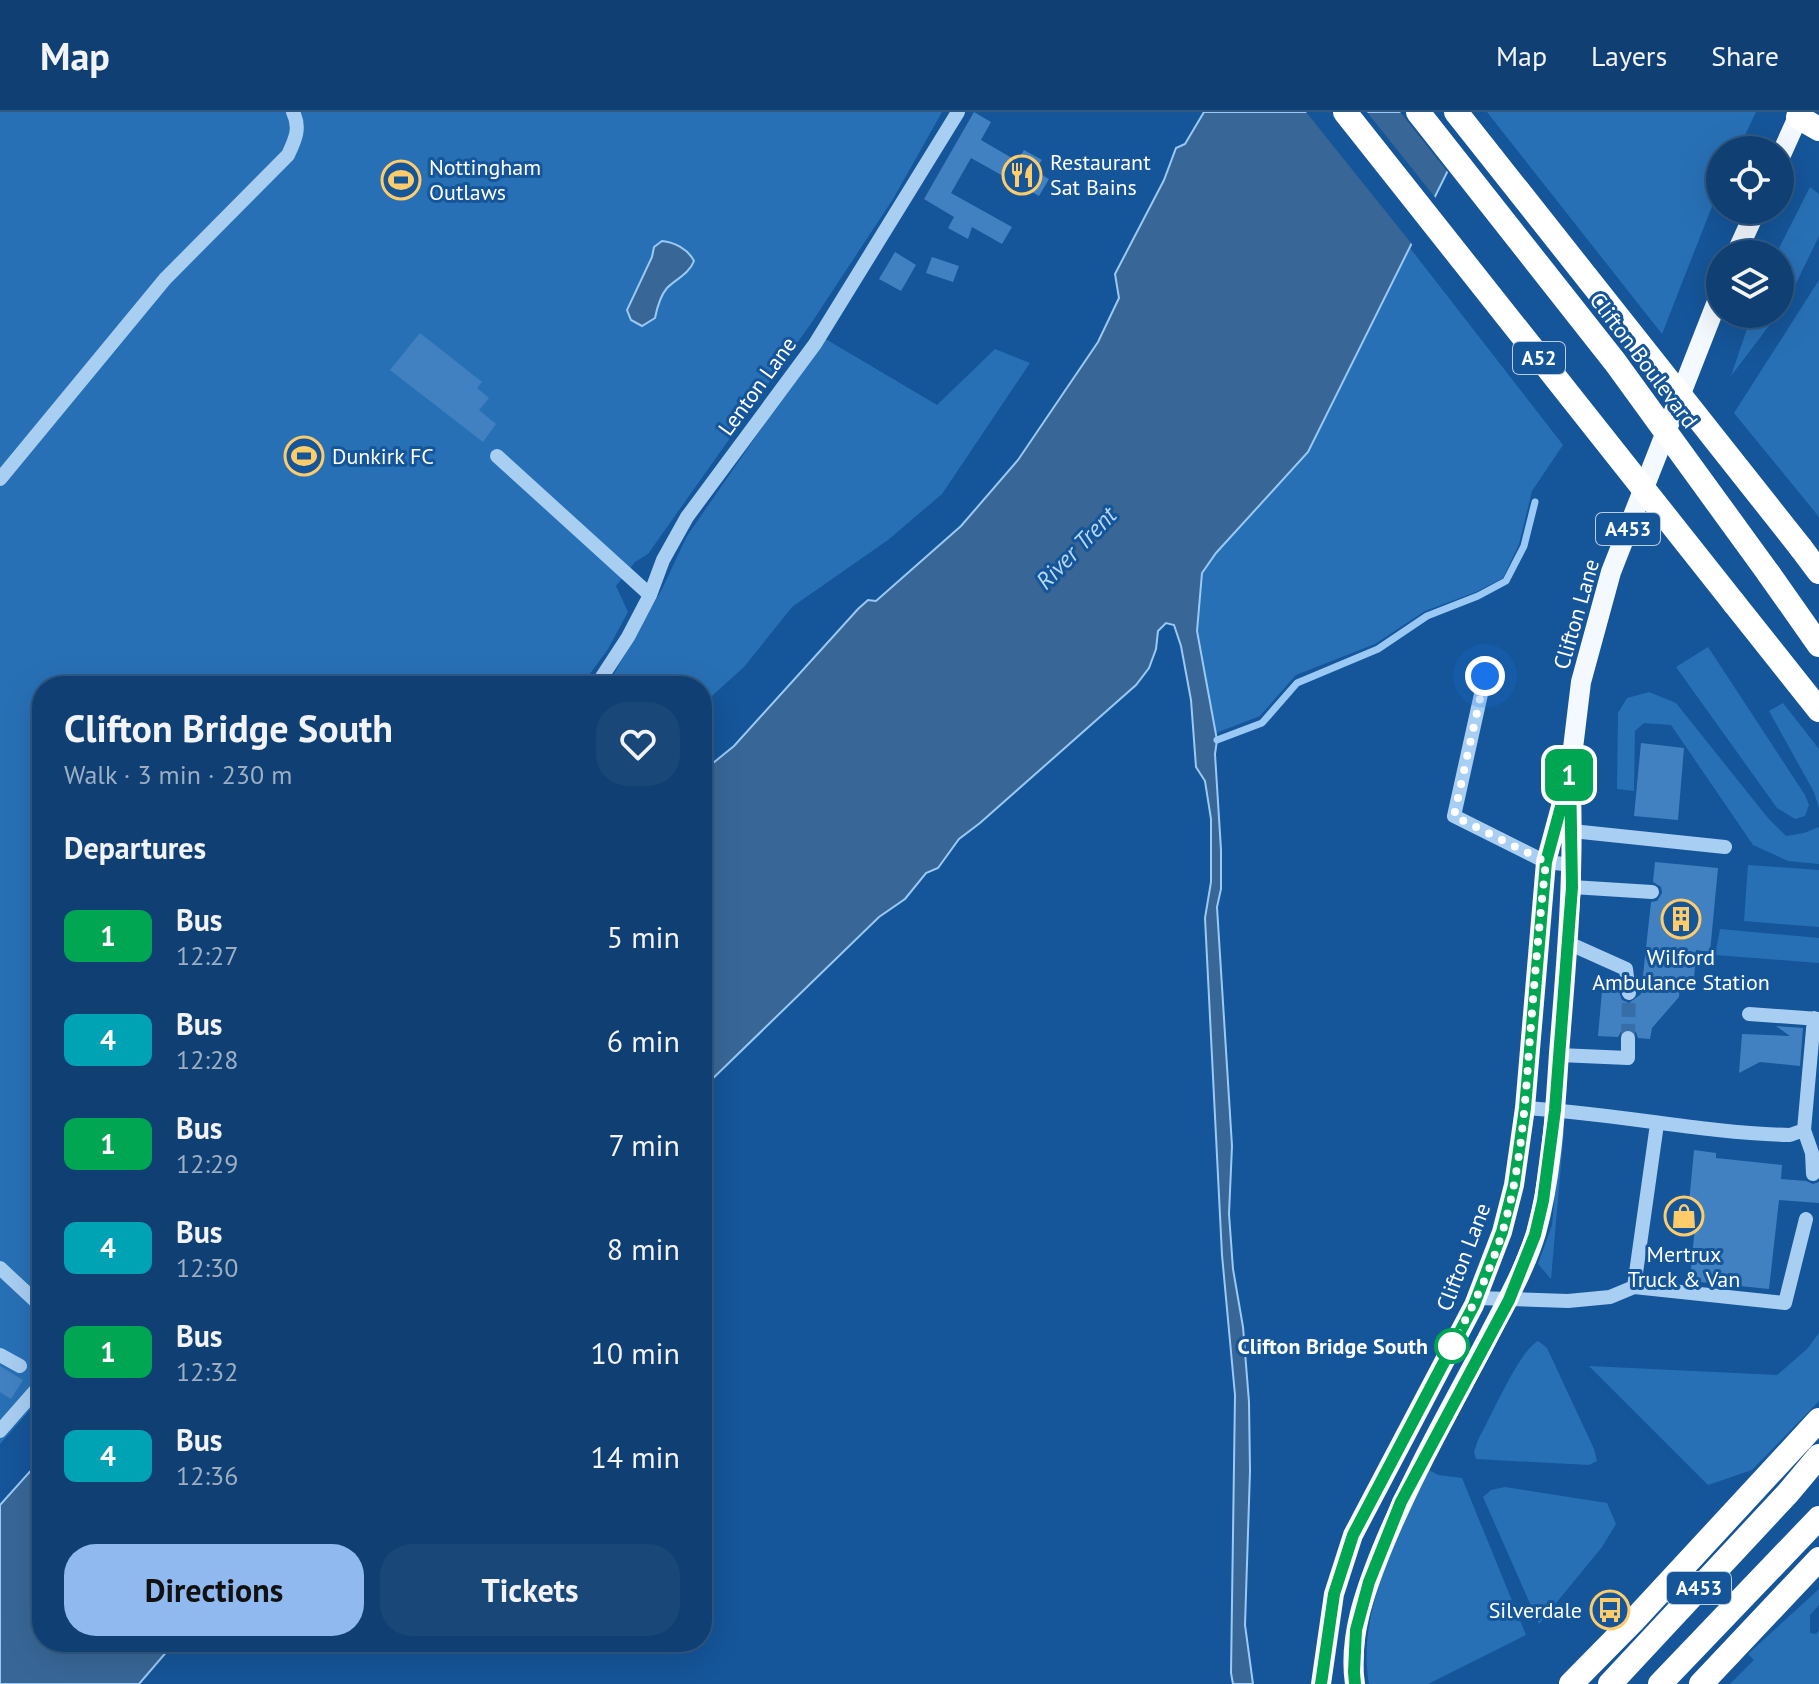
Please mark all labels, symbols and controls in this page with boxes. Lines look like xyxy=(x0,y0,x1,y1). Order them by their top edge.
text: Map xyxy=(40,31,110,80)
text: Map xyxy=(1496,37,1547,74)
text: Layers xyxy=(1591,37,1667,74)
text: Share xyxy=(1711,37,1779,74)
map controls xyxy=(1706,136,1794,328)
button: locate xyxy=(1706,136,1794,224)
place label: Restaurant Sat Bains xyxy=(1050,148,1151,201)
place label: Nottingham Outlaws xyxy=(429,153,541,206)
restaurant icon: Restaurant Sat Bains xyxy=(1001,154,1043,196)
sports icon: Nottingham Outlaws xyxy=(380,159,422,201)
button: layers xyxy=(1706,240,1794,328)
street label: Clifton Boulevard xyxy=(1584,287,1704,433)
street label: Lenton Lane xyxy=(712,331,802,441)
road number: A52 xyxy=(1513,342,1565,374)
sports icon: Dunkirk FC xyxy=(283,435,325,477)
place label: Dunkirk FC xyxy=(332,442,434,470)
water label: River Trent xyxy=(1029,499,1124,596)
road number: A453 xyxy=(1596,513,1660,545)
street label: Clifton Lane xyxy=(1547,556,1605,672)
your location xyxy=(1465,656,1505,696)
button: heart xyxy=(596,702,680,786)
text: Clifton Bridge South xyxy=(64,703,393,752)
line badge: 1 xyxy=(1543,749,1595,801)
text: 1 xyxy=(1561,756,1577,793)
text: Walk · 3 min · 230 m xyxy=(64,758,292,791)
text: Departures xyxy=(64,828,206,867)
building icon: Wilford Ambulance Station xyxy=(1660,898,1702,940)
text: Bus xyxy=(176,900,223,939)
text: 1 xyxy=(100,917,116,954)
text: 5 min xyxy=(607,917,680,956)
text: 12:27 xyxy=(176,939,238,972)
place label: Wilford Ambulance Station xyxy=(1592,943,1770,996)
text: Bus xyxy=(176,1004,223,1043)
text: 4 xyxy=(100,1021,116,1058)
text: 6 min xyxy=(607,1021,680,1060)
text: 12:28 xyxy=(176,1043,238,1076)
text: Bus xyxy=(176,1108,223,1147)
text: 1 xyxy=(100,1125,116,1162)
text: 7 min xyxy=(608,1125,680,1164)
text: 12:29 xyxy=(176,1147,238,1180)
shop icon: Mertrux Truck & Van xyxy=(1663,1195,1705,1237)
street label: Clifton Lane xyxy=(1430,1199,1496,1315)
text: Bus xyxy=(176,1212,223,1251)
text: 4 xyxy=(100,1229,116,1266)
text: 8 min xyxy=(607,1229,680,1268)
place label: Mertrux Truck & Van xyxy=(1628,1240,1740,1293)
text: 12:30 xyxy=(176,1251,238,1284)
text: Bus xyxy=(176,1316,223,1355)
marker: Clifton Bridge South xyxy=(1435,1329,1469,1363)
place label: Clifton Bridge South xyxy=(1237,1332,1428,1360)
text: 1 xyxy=(100,1333,116,1370)
text: 10 min xyxy=(590,1333,680,1372)
text: 12:32 xyxy=(176,1355,238,1388)
text: Bus xyxy=(176,1420,223,1459)
text: 4 xyxy=(100,1437,116,1474)
text: 14 min xyxy=(590,1437,680,1476)
text: 12:36 xyxy=(176,1459,238,1492)
button: Directions xyxy=(64,1544,364,1636)
button: Tickets xyxy=(380,1544,680,1636)
road number: A453 xyxy=(1667,1572,1731,1604)
bus stop icon: Silverdale xyxy=(1589,1589,1631,1631)
place label: Silverdale xyxy=(1489,1596,1582,1624)

